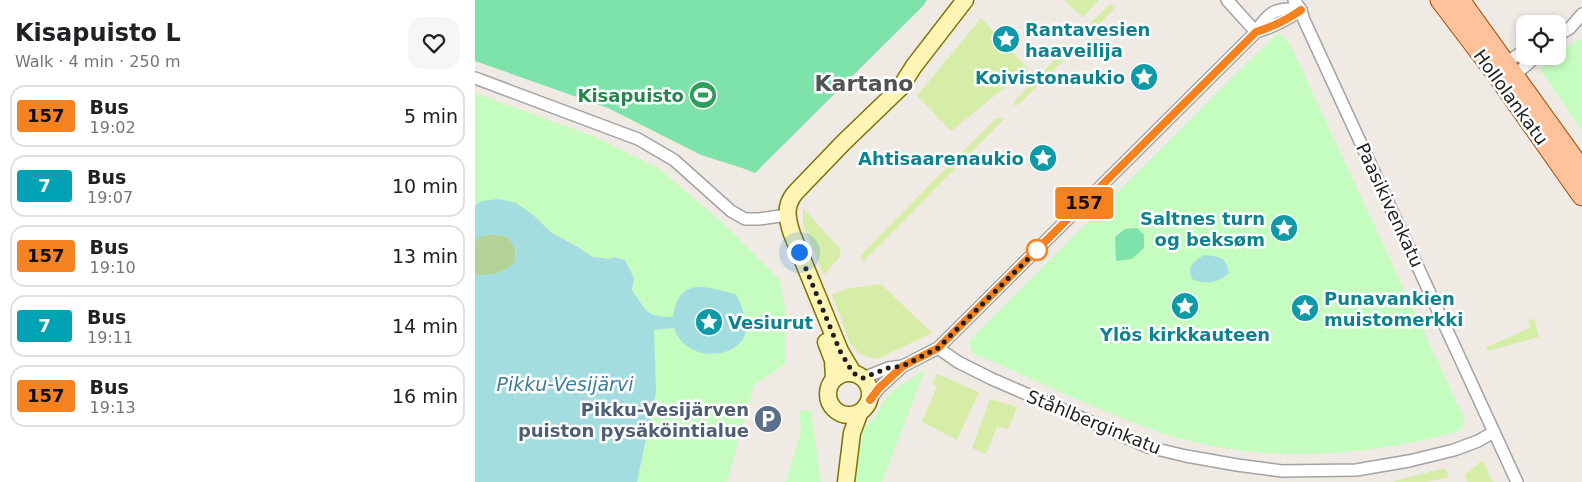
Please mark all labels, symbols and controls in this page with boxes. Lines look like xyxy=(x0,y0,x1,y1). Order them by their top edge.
map controls xyxy=(1516,15,1566,65)
button: locate xyxy=(1516,15,1566,65)
button: heart xyxy=(408,17,460,69)
text: Kisapuisto L xyxy=(15,19,181,47)
place label: Rantavesien haaveilija xyxy=(1025,19,1150,61)
place icon: Rantavesien haaveilija xyxy=(991,24,1021,54)
street label: Hollolankatu xyxy=(1469,45,1553,149)
text: Walk · 4 min · 250 m xyxy=(15,52,180,71)
place icon: Koivistonaukio xyxy=(1129,62,1159,92)
place label: Koivistonaukio xyxy=(975,67,1125,88)
district label: Kartano xyxy=(815,71,913,96)
sports icon: Kisapuisto xyxy=(688,80,718,110)
place label: Kisapuisto xyxy=(577,85,684,106)
text: Bus xyxy=(90,96,129,118)
text: 157 xyxy=(27,105,65,126)
text: 5 min xyxy=(404,105,458,127)
text: 19:02 xyxy=(90,118,136,137)
street label: Paasikivenkatu xyxy=(1352,140,1428,270)
place icon: Ahtisaarenaukio xyxy=(1028,143,1058,173)
place label: Ahtisaarenaukio xyxy=(858,148,1024,169)
text: Bus xyxy=(87,166,126,188)
text: 7 xyxy=(38,175,51,196)
text: 10 min xyxy=(392,175,458,197)
line badge: 157 xyxy=(1055,187,1113,219)
text: 19:07 xyxy=(87,188,133,207)
text: 157 xyxy=(1065,192,1103,213)
place label: Saltnes turn og beksøm xyxy=(1140,208,1265,250)
place icon: Saltnes turn og beksøm xyxy=(1269,213,1299,243)
text: Bus xyxy=(90,236,129,258)
unlabelled marker xyxy=(1026,239,1048,261)
your location xyxy=(787,240,812,265)
text: 157 xyxy=(27,245,65,266)
text: 13 min xyxy=(392,245,458,267)
text: 19:10 xyxy=(90,258,136,277)
place label: Punavankien muistomerkki xyxy=(1324,288,1463,330)
place icon: Ylös kirkkauteen xyxy=(1170,291,1200,321)
place icon: Punavankien muistomerkki xyxy=(1290,293,1320,323)
text: Bus xyxy=(87,306,126,328)
place icon: Vesiurut xyxy=(694,307,724,337)
place label: Vesiurut xyxy=(728,312,814,333)
text: 7 xyxy=(38,315,51,336)
text: 14 min xyxy=(392,315,458,337)
place label: Ylös kirkkauteen xyxy=(1099,324,1270,345)
text: 19:11 xyxy=(87,328,133,347)
water label: Pikku-Vesijärvi xyxy=(497,373,634,395)
text: Bus xyxy=(90,376,129,398)
text: 157 xyxy=(27,385,65,406)
text: 16 min xyxy=(392,385,458,407)
street label: Ståhlberginkatu xyxy=(1024,385,1164,459)
text: 19:13 xyxy=(90,398,136,417)
place label: Pikku-Vesijärven puiston pysäköintialue xyxy=(518,399,749,441)
parking icon: Pikku-Vesijärven puiston pysäköintialue xyxy=(753,404,783,434)

